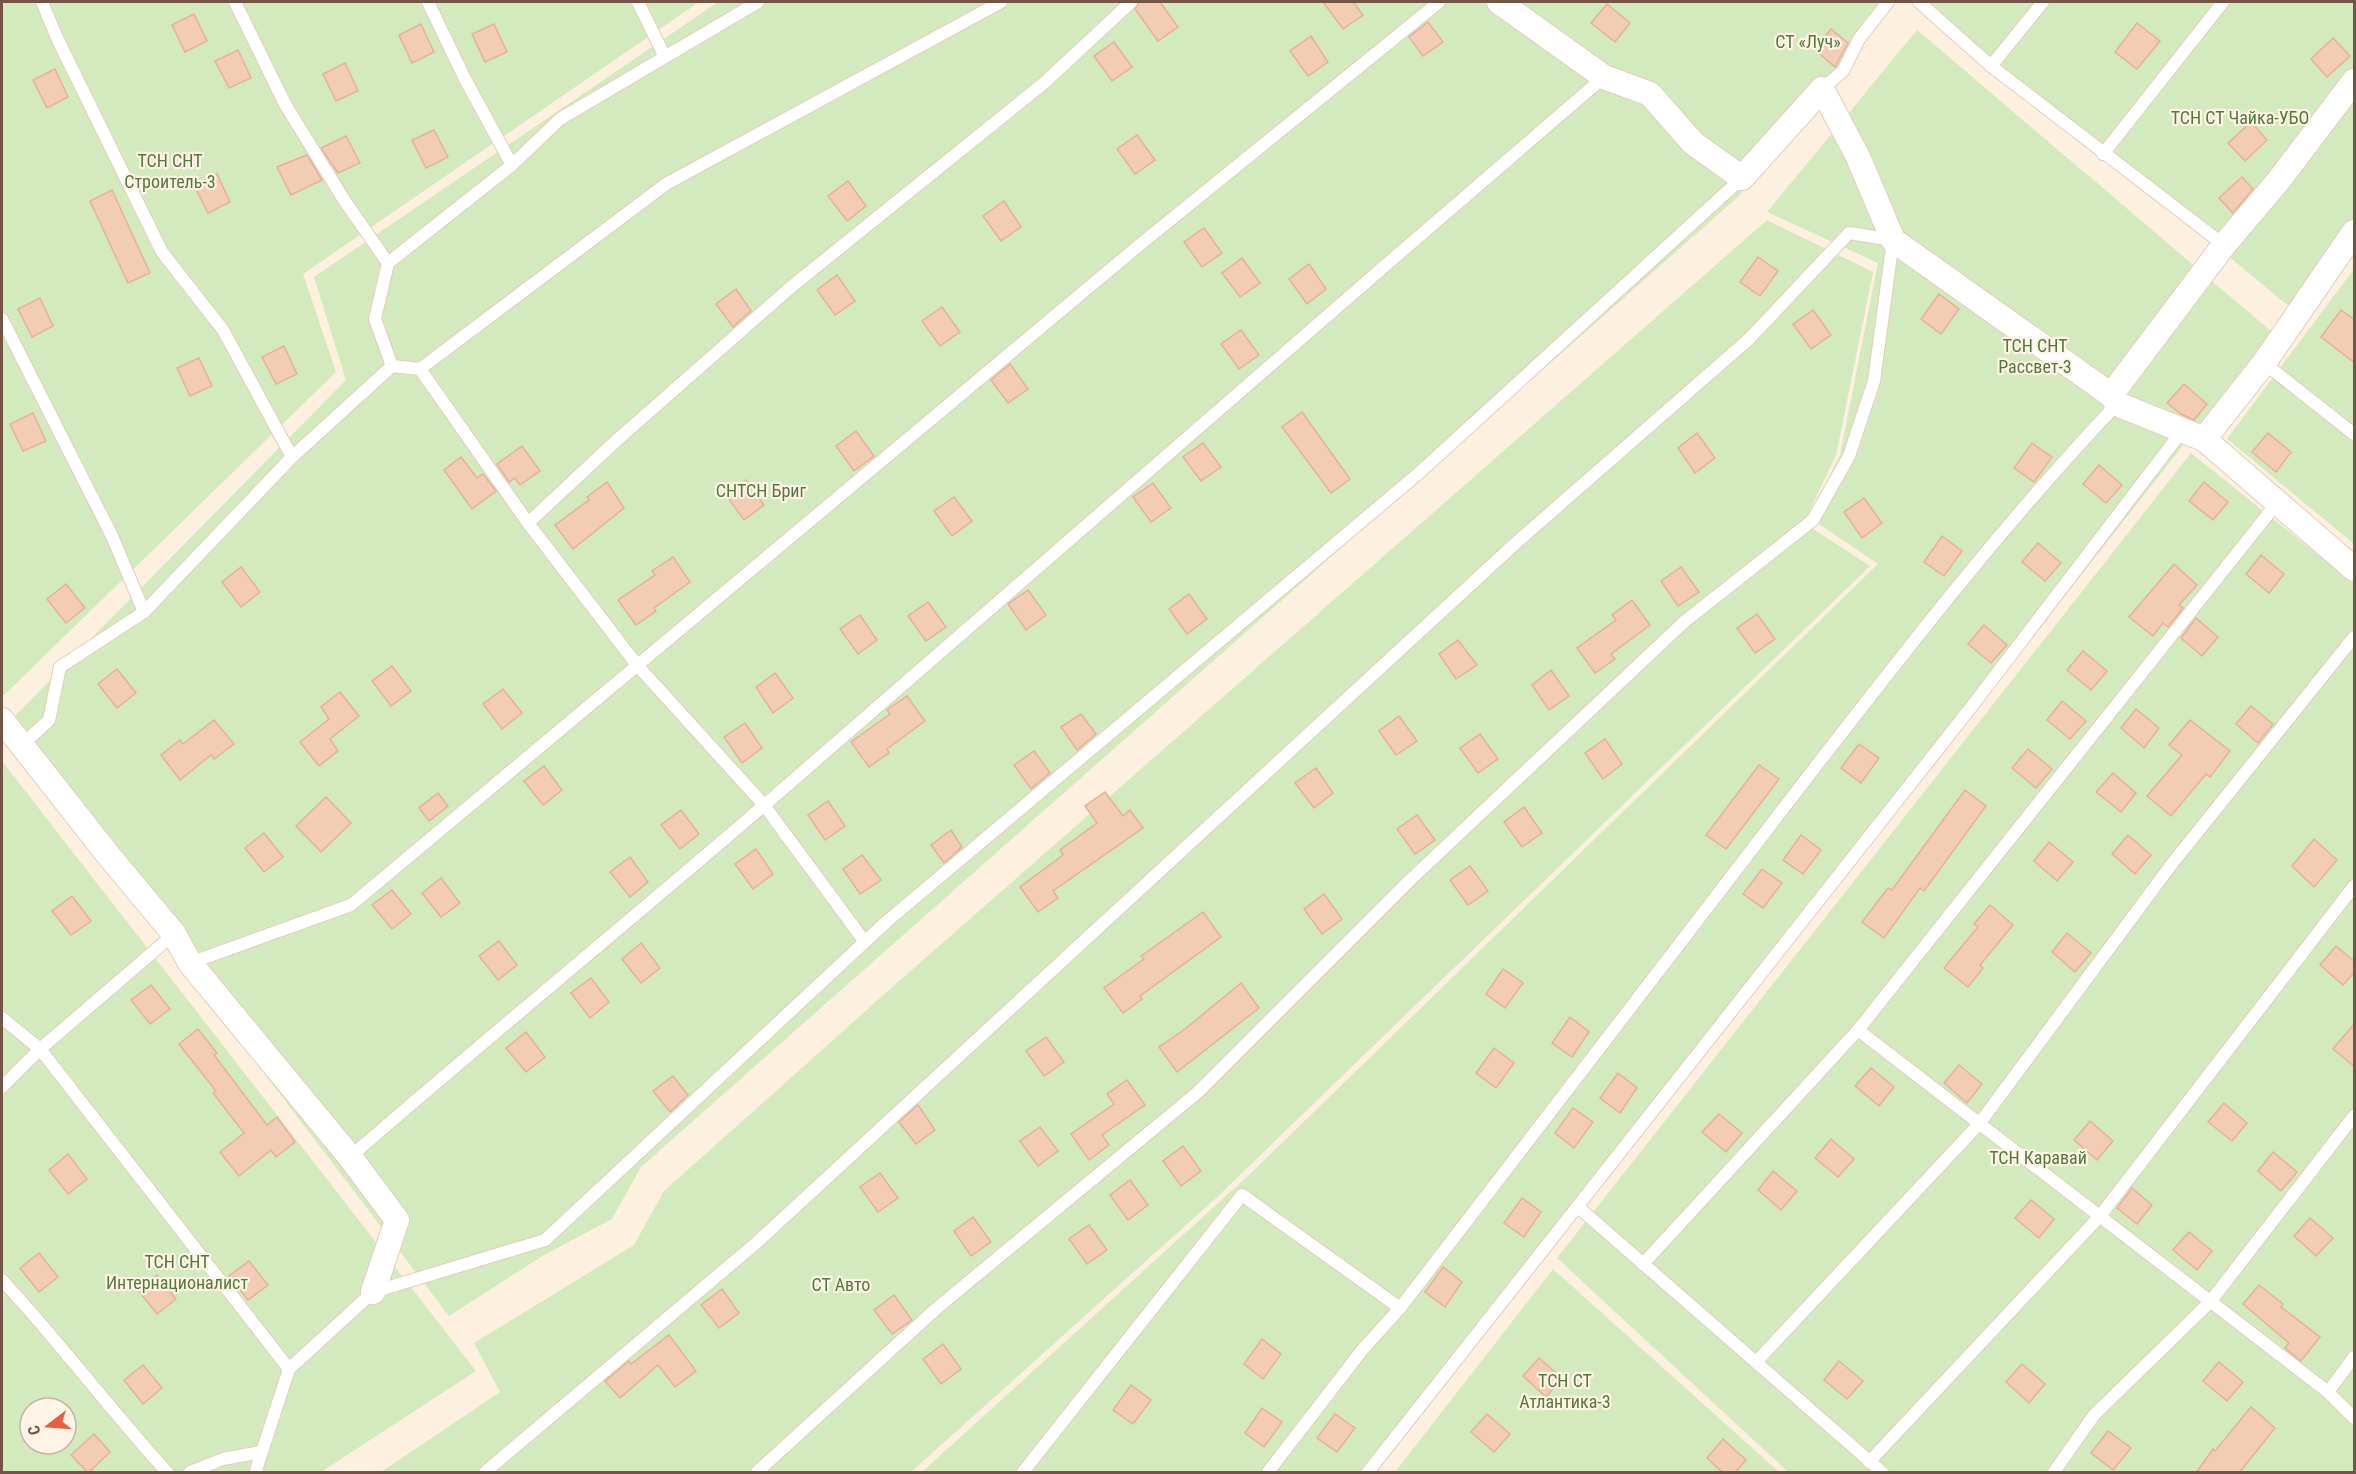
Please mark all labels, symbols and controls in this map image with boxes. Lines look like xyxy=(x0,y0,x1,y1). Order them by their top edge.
park label: СТ «Луч» xyxy=(1775,31,1841,52)
park label: ТСН СТ Чайка-УБО xyxy=(2171,107,2309,128)
park label: ТСН СНТ Строитель-3 xyxy=(124,150,216,192)
park label: ТСН СНТ Рассвет-3 xyxy=(1998,335,2072,377)
park label: СНТСН Бриг xyxy=(716,480,806,501)
park label: ТСН Каравай xyxy=(1989,1147,2087,1168)
park label: ТСН СНТ Интернационалист xyxy=(106,1251,248,1293)
park label: СТ Авто xyxy=(812,1274,870,1295)
park label: ТСН СТ Атлантика-3 xyxy=(1519,1370,1611,1412)
north arrow xyxy=(18,1396,78,1456)
text: С xyxy=(24,1423,45,1437)

